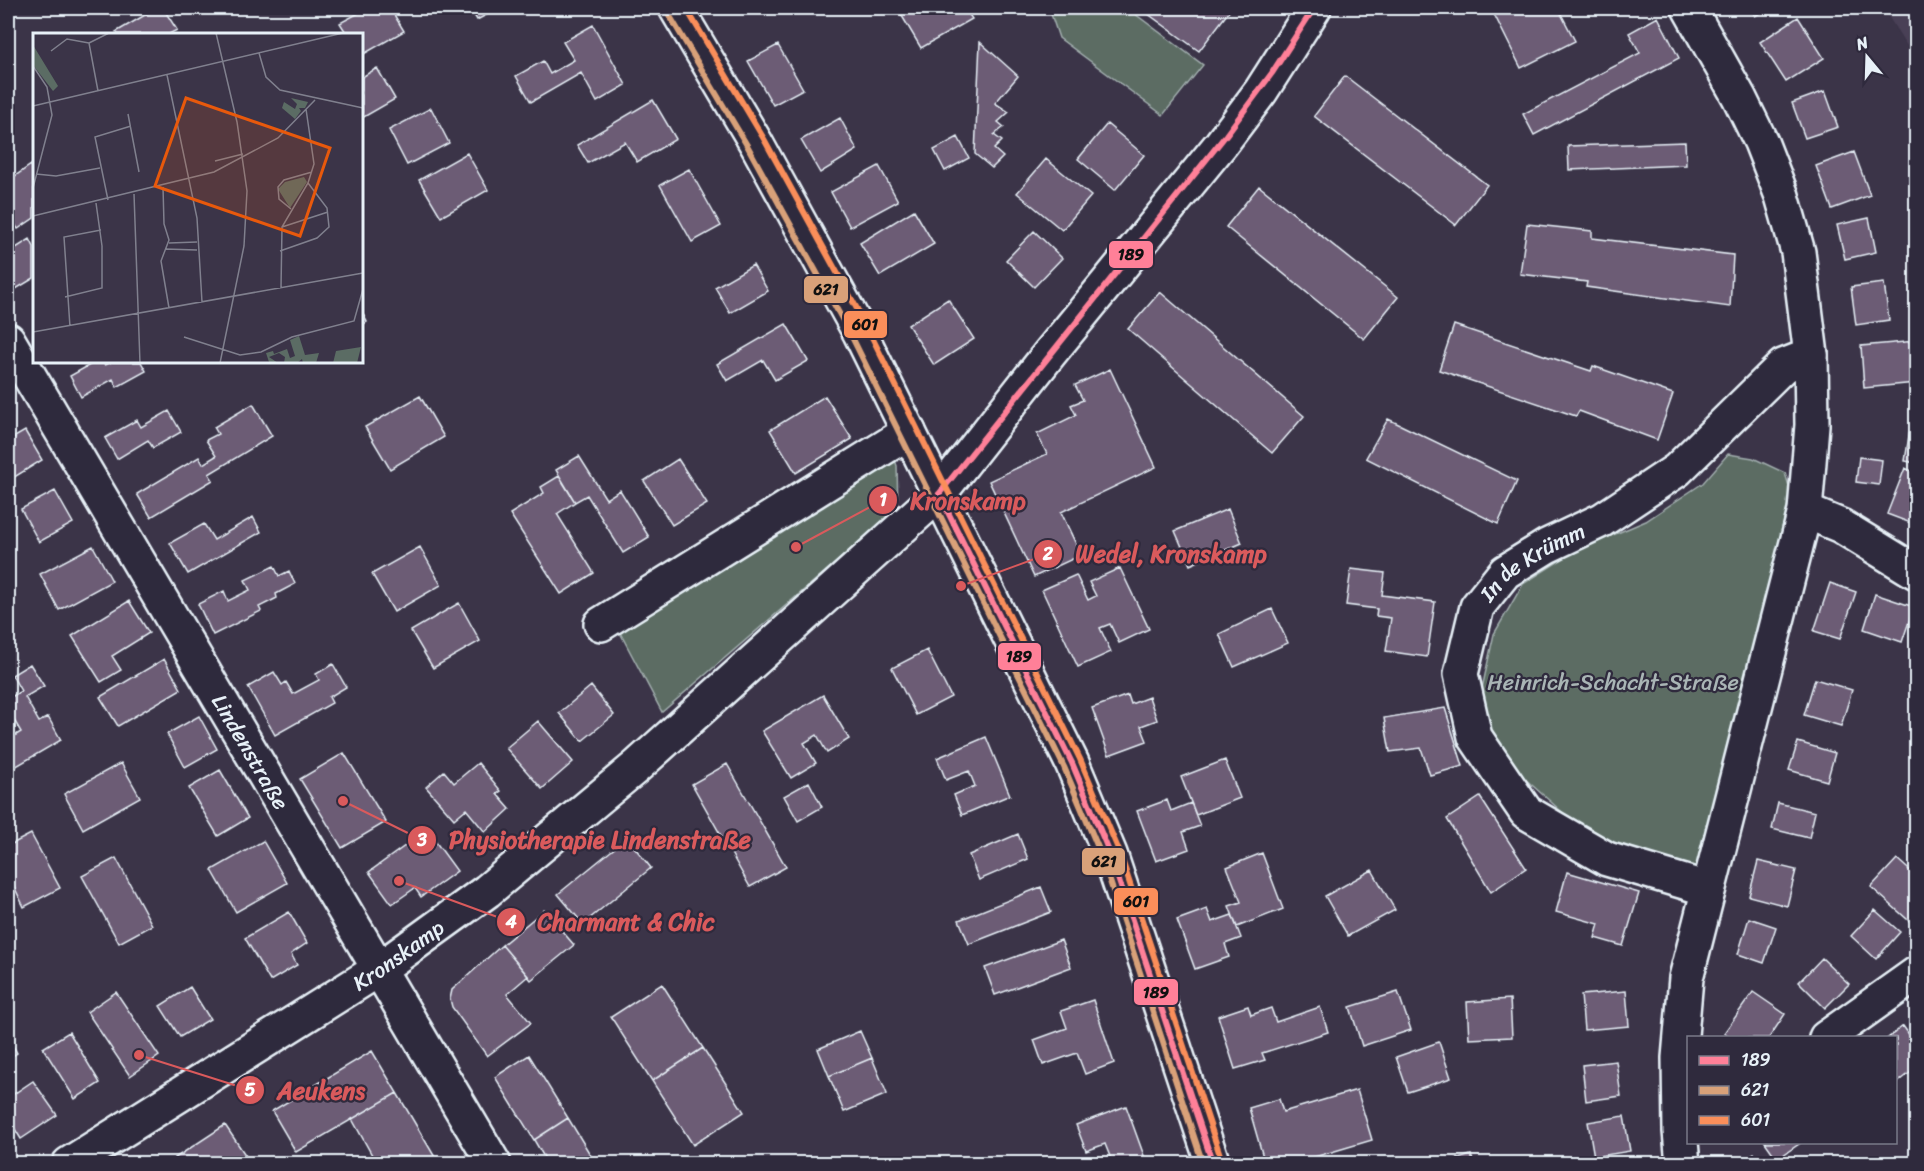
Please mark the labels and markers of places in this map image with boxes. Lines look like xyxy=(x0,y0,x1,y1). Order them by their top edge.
callout: Kronskamp xyxy=(868,479,1037,521)
callout: Wedel, Kronskamp xyxy=(1033,533,1278,575)
callout: Physiotherapie Lindenstraße xyxy=(407,819,764,861)
callout: Charmant & Chic xyxy=(496,901,727,943)
callout: Aeukens xyxy=(235,1069,377,1111)

